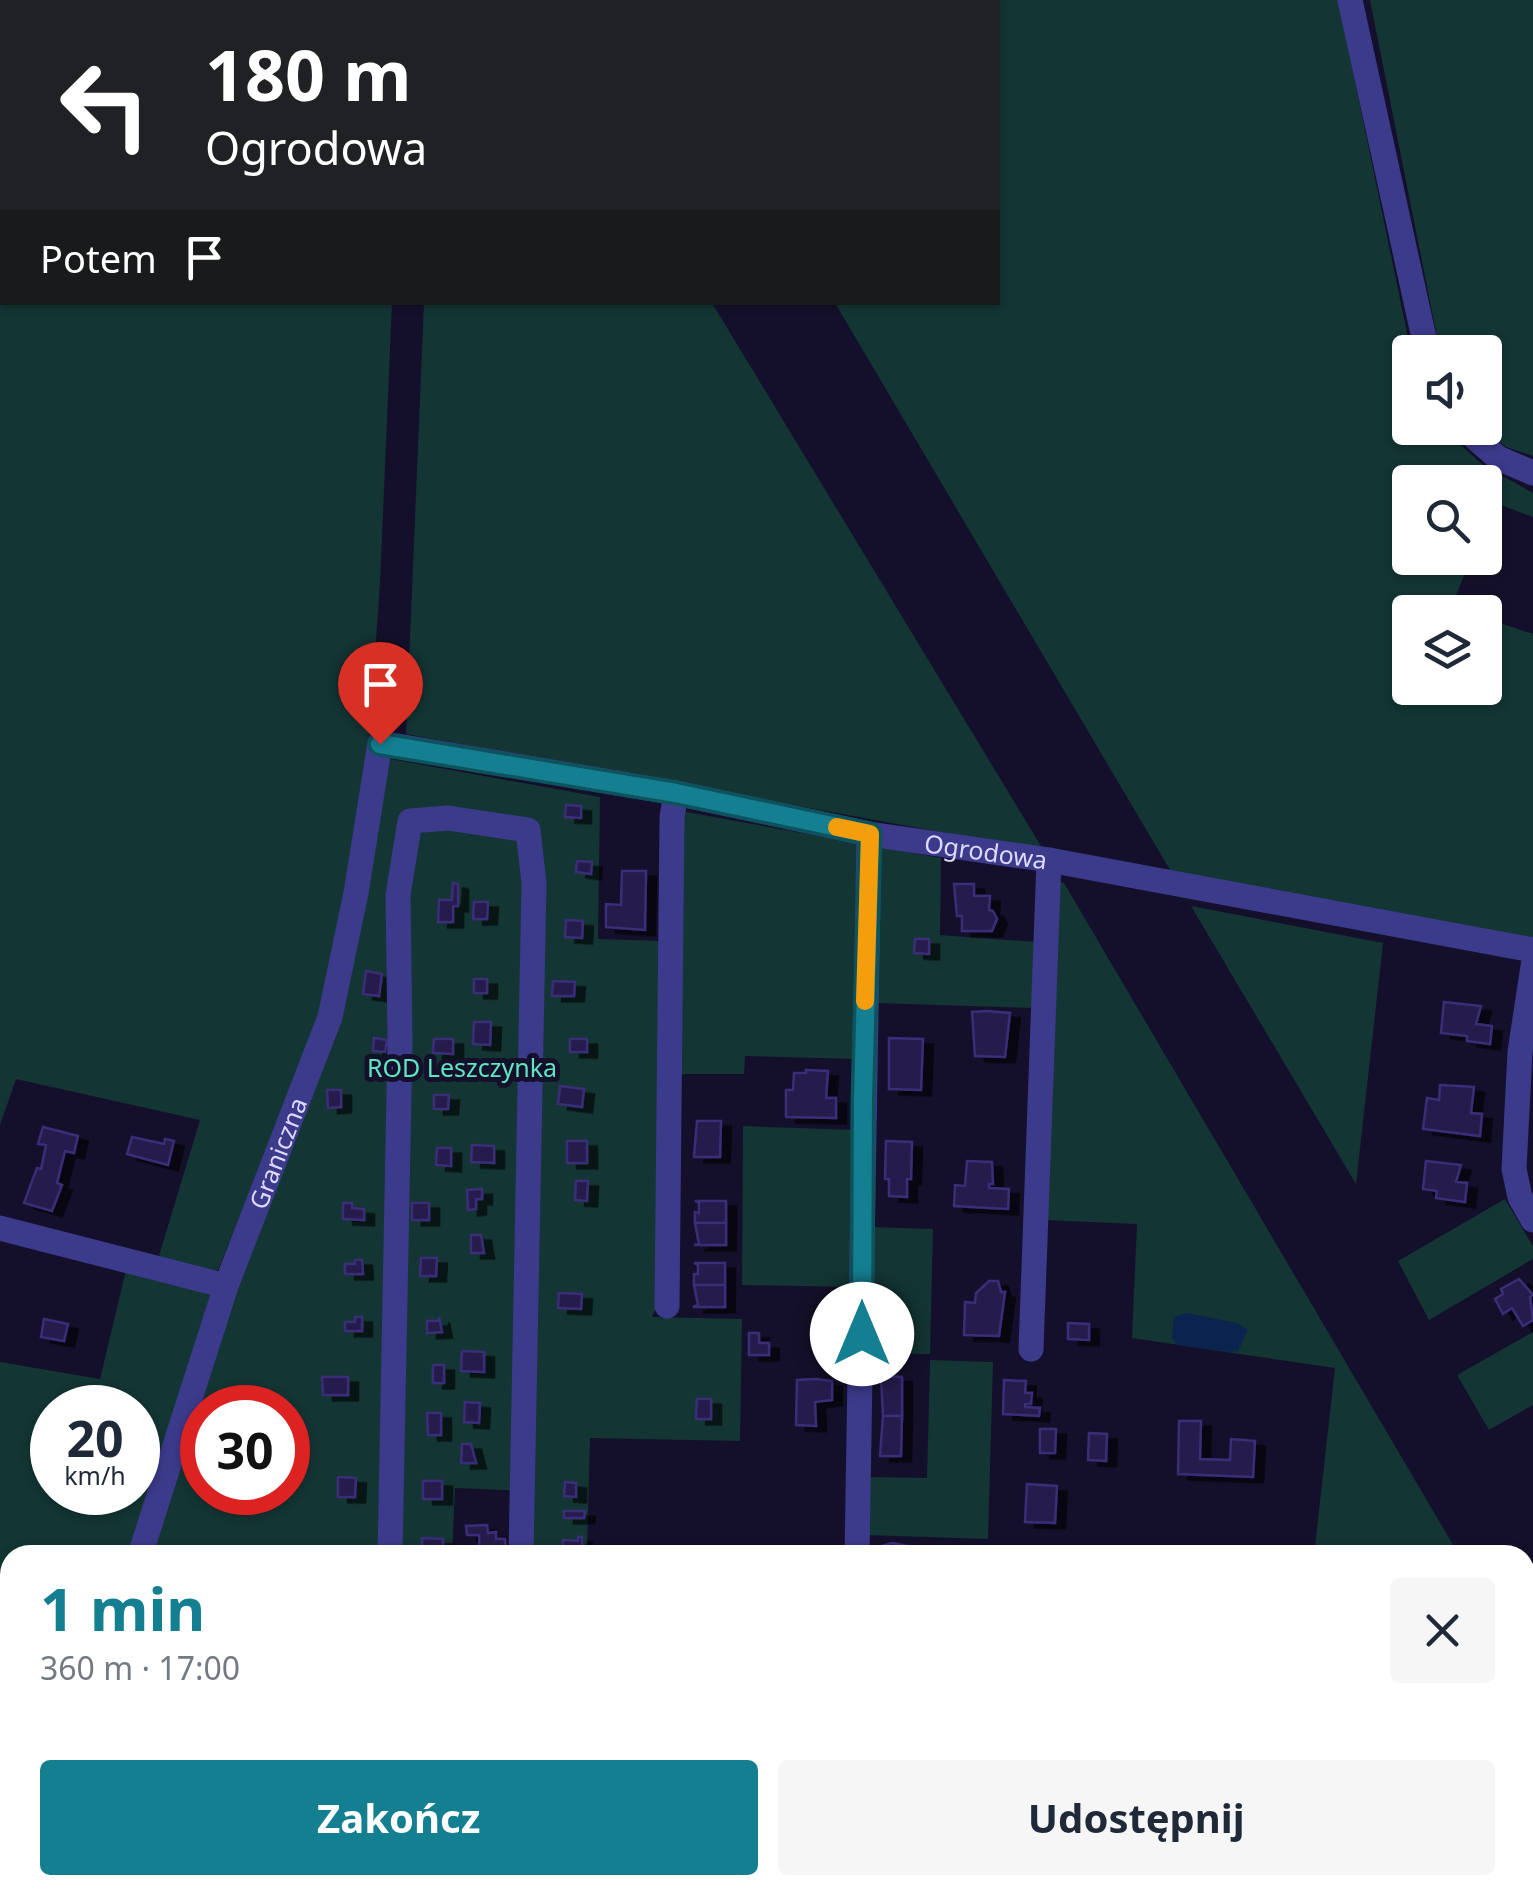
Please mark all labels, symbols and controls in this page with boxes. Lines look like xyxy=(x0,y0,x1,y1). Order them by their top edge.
text: 180 m xyxy=(205,26,412,122)
icon: left xyxy=(40,40,170,170)
text: Ogrodowa xyxy=(205,117,427,178)
icon: arrive xyxy=(177,230,232,285)
text: Potem xyxy=(40,232,157,284)
map controls xyxy=(1392,335,1502,705)
button: sound xyxy=(1392,335,1502,445)
button: search xyxy=(1392,465,1502,575)
button: layers xyxy=(1392,595,1502,705)
pin xyxy=(338,642,423,745)
icon: arrive xyxy=(353,657,408,712)
street label: Ogrodowa xyxy=(922,825,1049,877)
park label: ROD Leszczynka xyxy=(367,1050,557,1084)
street label: Graniczna xyxy=(240,1092,314,1214)
position arrow xyxy=(810,1282,914,1386)
speed limit sign: 30 xyxy=(180,1385,310,1515)
text: 20 xyxy=(66,1404,124,1472)
text: km/h xyxy=(64,1458,126,1492)
text: 1 min xyxy=(40,1567,205,1649)
button: close xyxy=(1390,1578,1495,1683)
text: 360 m · 17:00 xyxy=(40,1646,240,1689)
button: Zakończ xyxy=(40,1760,758,1875)
button: Udostępnij xyxy=(778,1760,1495,1875)

